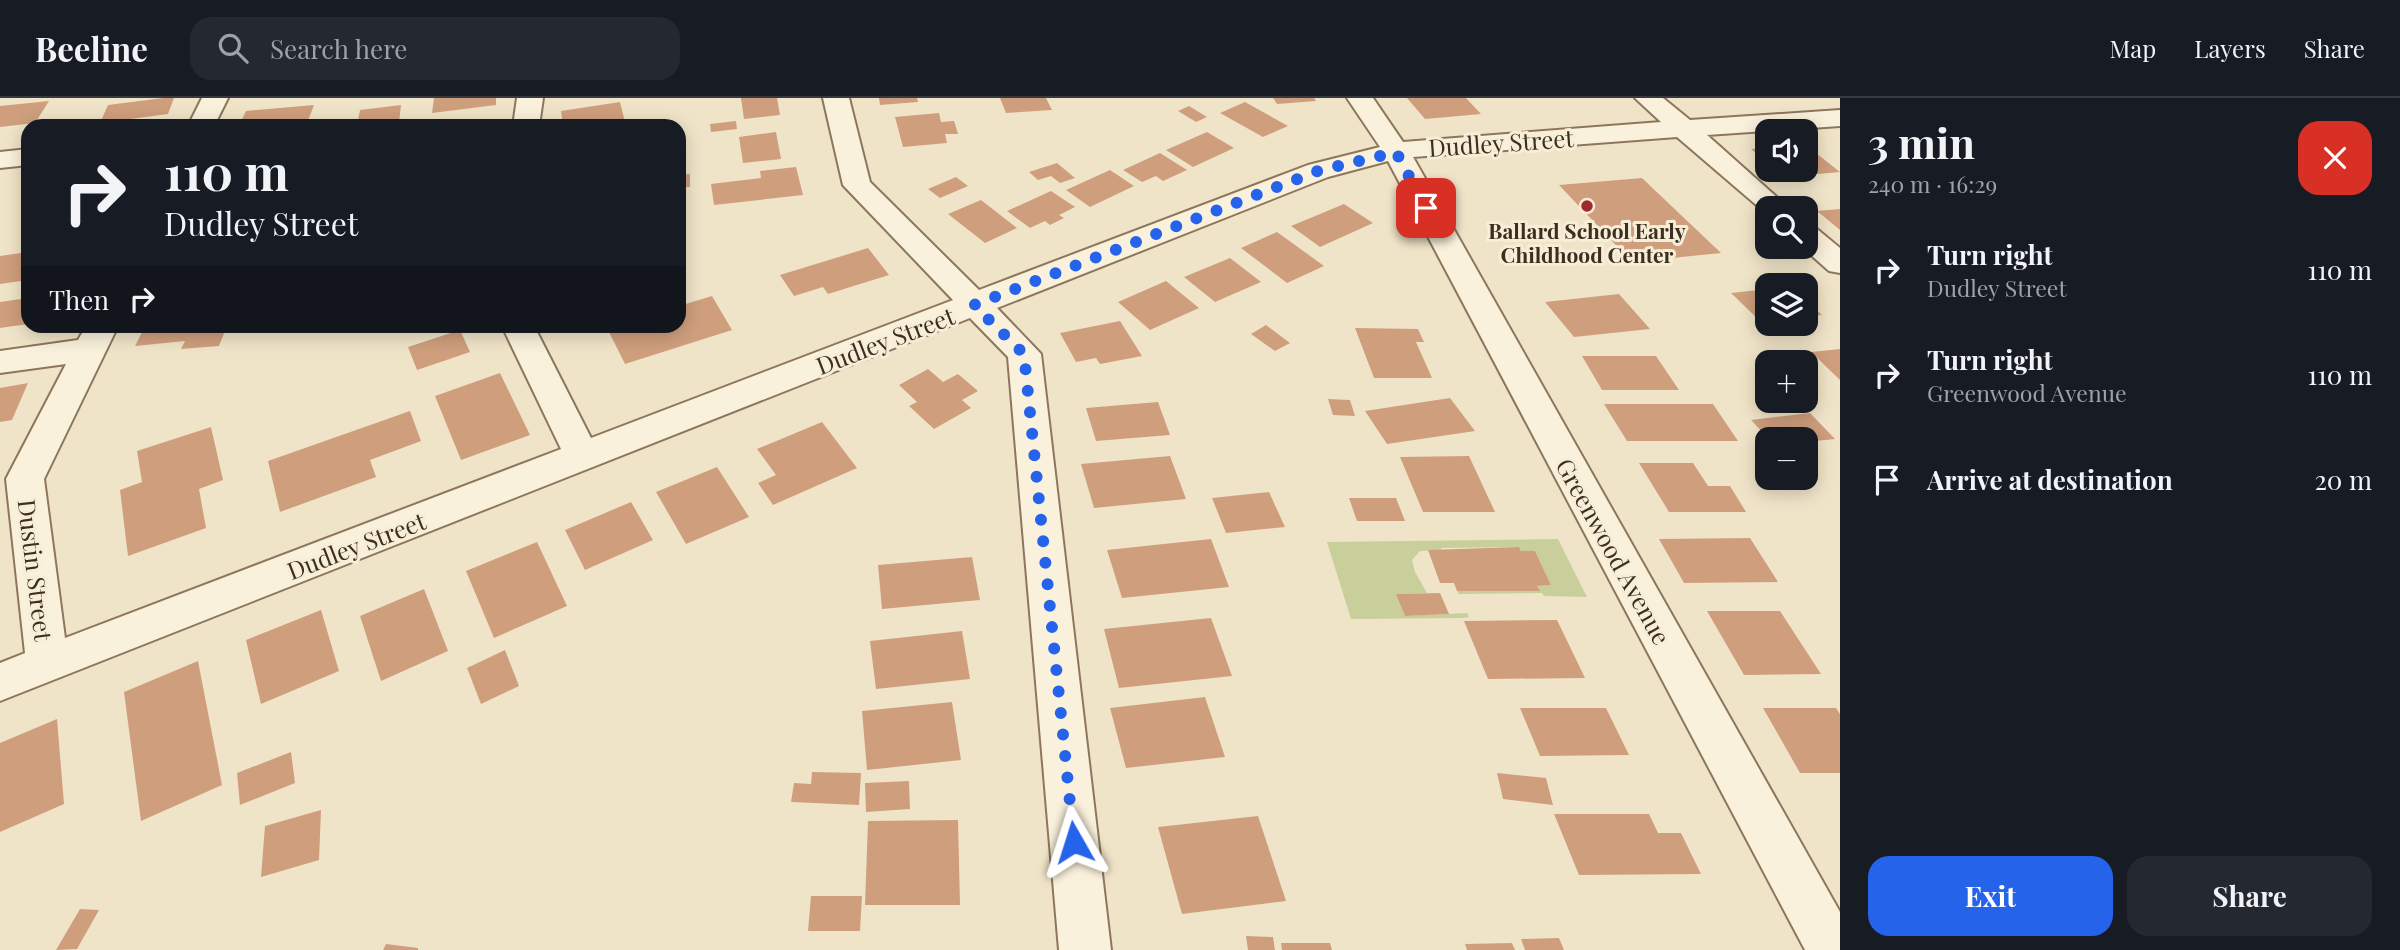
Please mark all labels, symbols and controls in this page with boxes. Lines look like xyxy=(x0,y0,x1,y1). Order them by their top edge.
search box xyxy=(190,17,680,80)
text: Beeline xyxy=(35,26,148,70)
icon: search xyxy=(214,29,252,67)
text: Search here xyxy=(270,31,407,66)
text: Map xyxy=(2110,32,2156,64)
text: Layers xyxy=(2194,32,2266,64)
text: Share xyxy=(2304,32,2365,64)
text: 3 min xyxy=(1868,114,1975,170)
map controls xyxy=(1755,119,1818,490)
button: sound xyxy=(1755,119,1818,182)
street label: Dudley Street xyxy=(1427,121,1575,163)
button: close xyxy=(2298,121,2372,195)
text: 110 m xyxy=(164,138,289,203)
icon: right xyxy=(49,147,140,238)
text: 240 m · 16:29 xyxy=(1868,168,1997,199)
pin xyxy=(1396,178,1456,238)
icon: arrive xyxy=(1407,189,1445,227)
button: search xyxy=(1755,196,1818,259)
marker: Ballard School Early Childhood Center xyxy=(1579,198,1595,214)
text: Dudley Street xyxy=(164,201,358,244)
place label: Ballard School Early Childhood Center xyxy=(1488,216,1686,268)
text: Turn right xyxy=(1927,237,2053,272)
icon: right xyxy=(1868,251,1906,289)
text: 110 m xyxy=(2308,252,2372,287)
text: Dudley Street xyxy=(1927,272,2067,303)
button: layers xyxy=(1755,273,1818,336)
icon: right xyxy=(123,280,161,318)
text: Then xyxy=(49,282,109,317)
street label: Dudley Street xyxy=(811,299,959,381)
text: Turn right xyxy=(1927,342,2053,377)
button: + xyxy=(1755,350,1818,413)
icon: right xyxy=(1868,356,1906,394)
text: 110 m xyxy=(2308,357,2372,392)
text: Greenwood Avenue xyxy=(1927,377,2127,408)
button: − xyxy=(1755,427,1818,490)
street label: Greenwood Avenue xyxy=(1550,452,1678,650)
icon: arrive xyxy=(1868,461,1906,499)
text: Arrive at destination xyxy=(1927,462,2173,497)
text: 20 m xyxy=(2314,462,2372,497)
street label: Dustin Street xyxy=(11,497,61,643)
street label: Dudley Street xyxy=(282,504,430,586)
position arrow xyxy=(1037,805,1111,879)
button: Exit xyxy=(1868,856,2113,936)
button: Share xyxy=(2127,856,2372,936)

